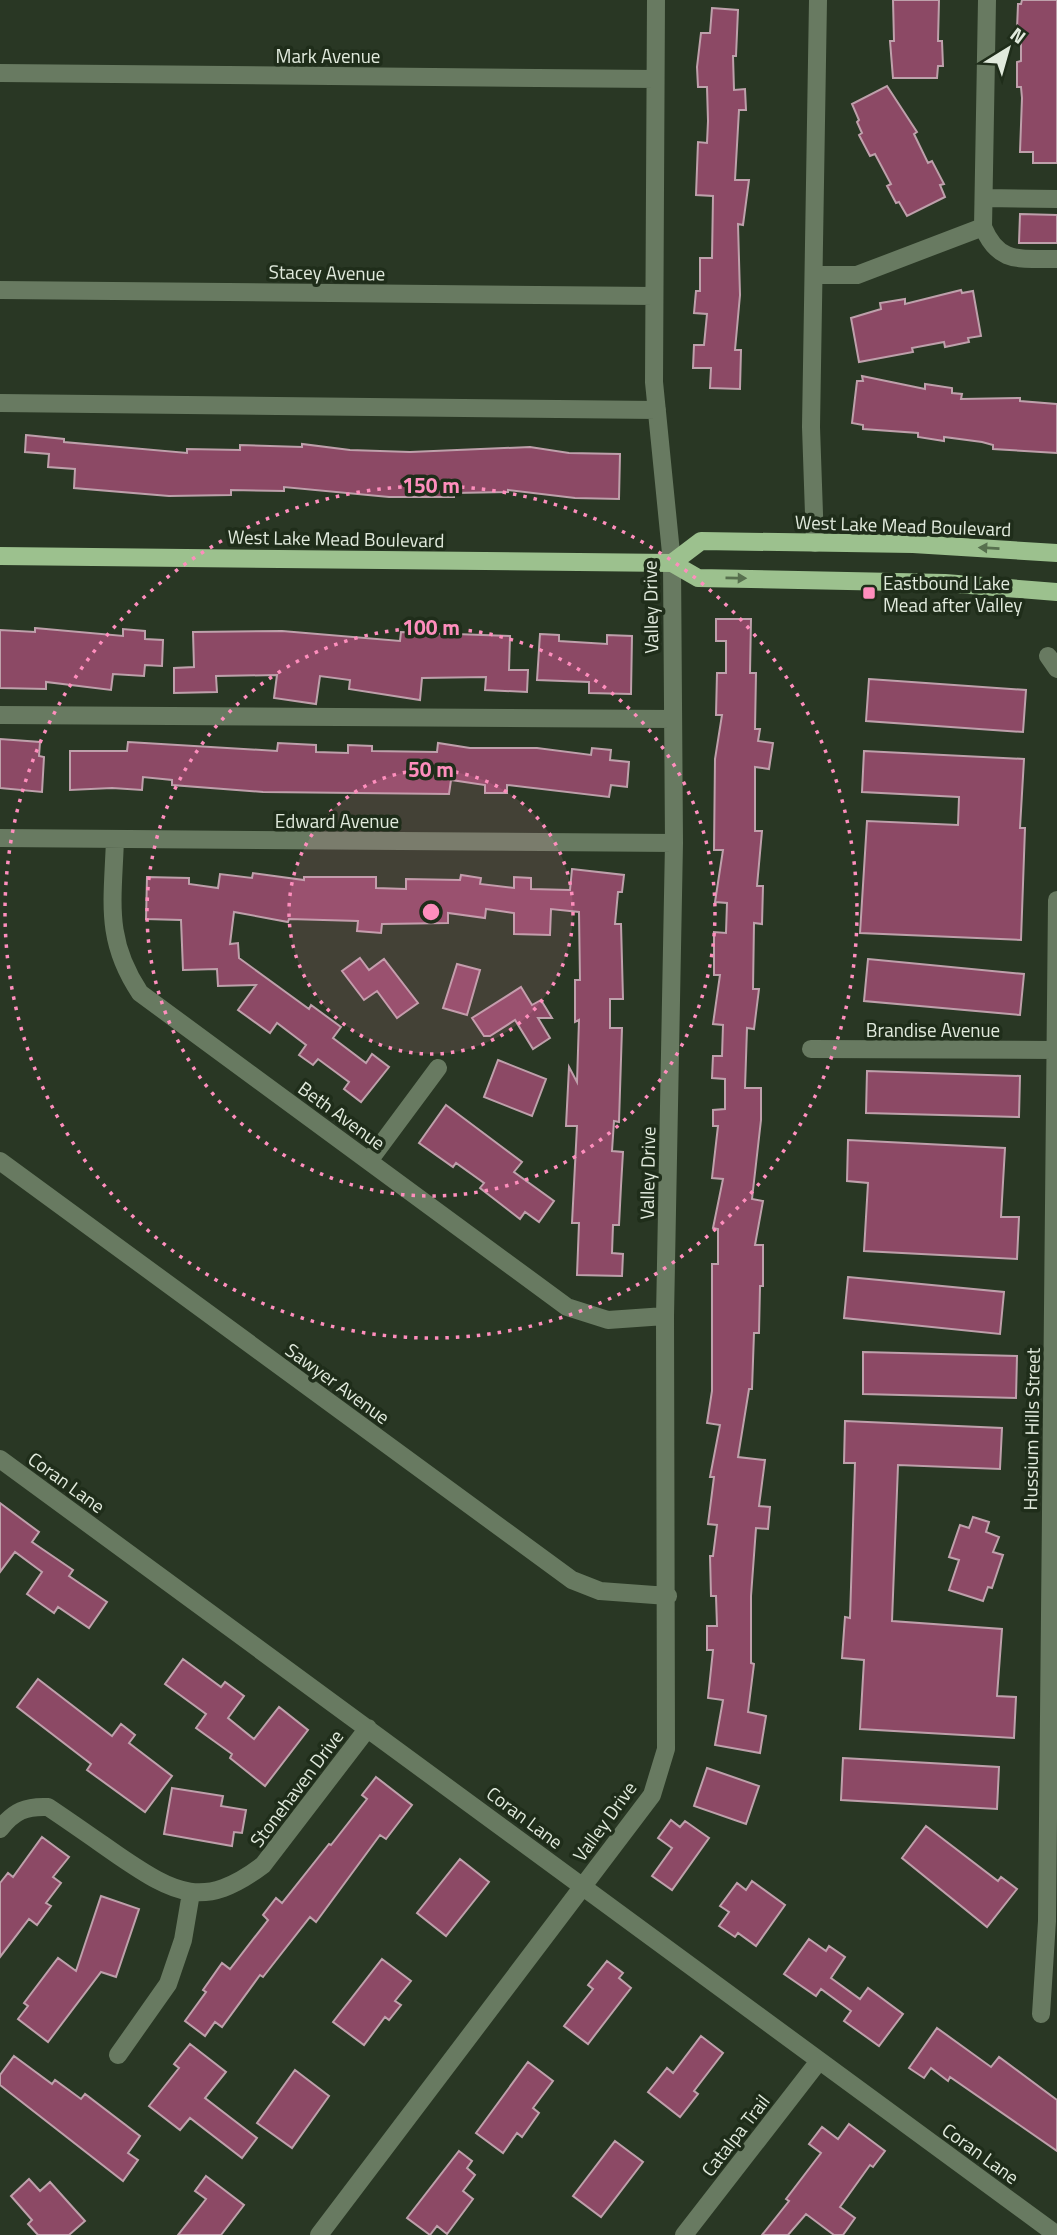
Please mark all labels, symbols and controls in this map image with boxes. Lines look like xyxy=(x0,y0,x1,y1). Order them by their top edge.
north arrow xyxy=(973,14,1043,84)
text: N xyxy=(1005,19,1033,51)
street label: Mark Avenue xyxy=(276,41,380,70)
street label: Stacey Avenue xyxy=(268,256,386,288)
text: 150 m xyxy=(402,469,460,501)
street label: West Lake Mead Boulevard xyxy=(794,507,1012,543)
street label: West Lake Mead Boulevard xyxy=(227,522,445,554)
one-way arrow xyxy=(978,542,1000,553)
street label: Valley Drive xyxy=(635,560,665,654)
place label: Eastbound Lake Mead after Valley xyxy=(883,568,1022,619)
one-way arrow xyxy=(725,573,747,584)
marker: Eastbound Lake Mead after Valley xyxy=(861,585,877,601)
text: 100 m xyxy=(402,611,460,643)
text: 50 m xyxy=(408,753,454,785)
street label: Edward Avenue xyxy=(275,806,399,835)
centre of rings xyxy=(419,900,443,924)
street label: Brandise Avenue xyxy=(866,1015,1000,1044)
street label: Beth Avenue xyxy=(292,1073,392,1157)
street label: Valley Drive xyxy=(632,1126,662,1220)
street label: Sawyer Avenue xyxy=(280,1335,396,1431)
street label: Hussium Hills Street xyxy=(1015,1347,1047,1511)
street label: Coran Lane xyxy=(22,1444,112,1520)
street label: Stonehaven Drive xyxy=(242,1723,350,1853)
street label: Valley Drive xyxy=(565,1775,643,1867)
street label: Coran Lane xyxy=(481,1779,569,1855)
street label: Catalpa Trail xyxy=(694,2088,776,2182)
street label: Coran Lane xyxy=(936,2115,1026,2191)

